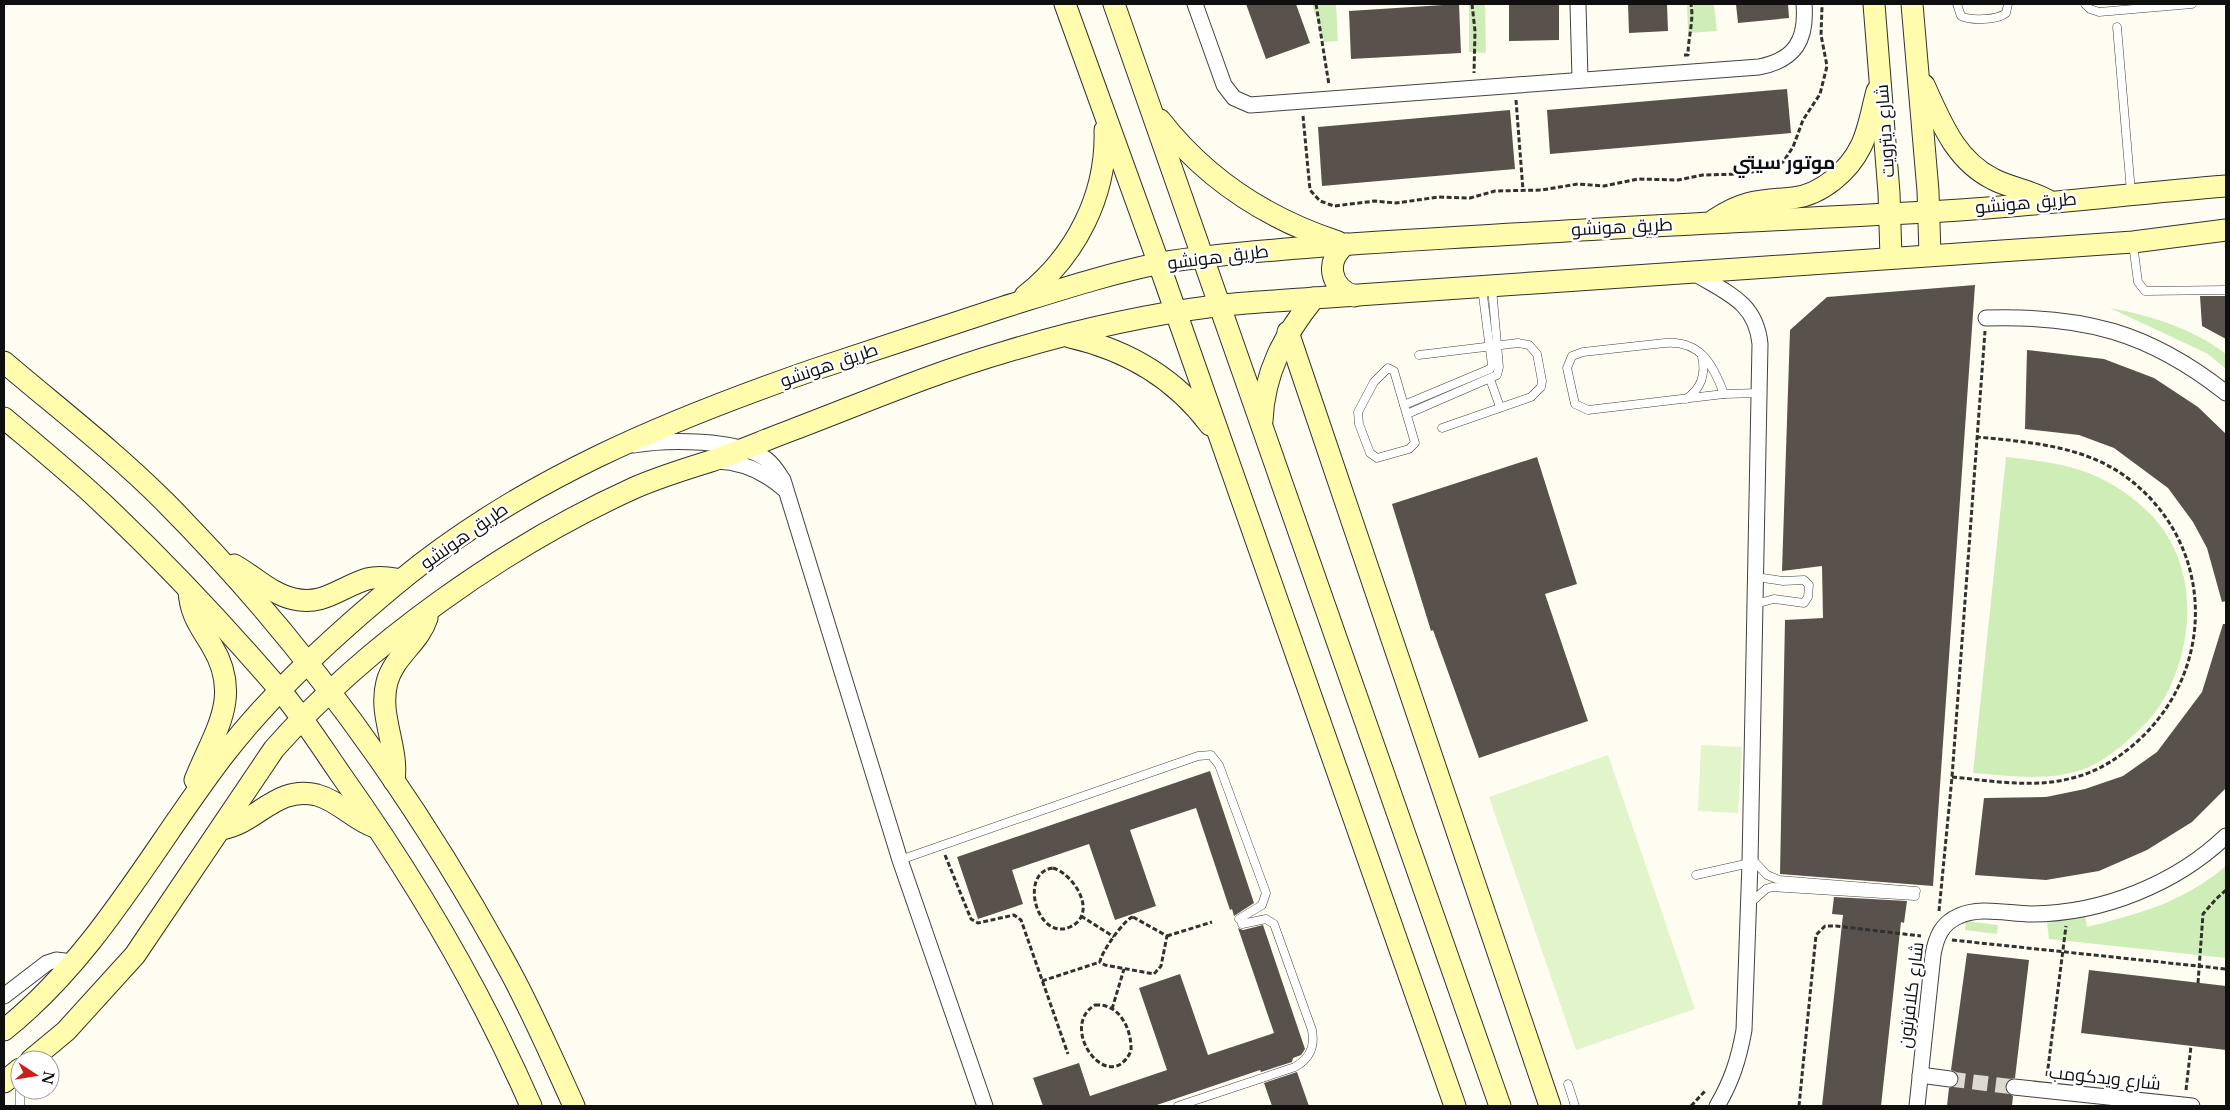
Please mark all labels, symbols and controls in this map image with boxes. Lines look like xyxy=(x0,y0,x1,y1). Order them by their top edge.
street label: شارع ديترويت xyxy=(1871,84,1900,178)
district label: موتور سيتي xyxy=(1733,151,1835,178)
street label: طريق هونشو xyxy=(1974,188,2078,219)
street label: طريق هونشو xyxy=(1571,213,1673,242)
street label: طريق هونشو xyxy=(1166,240,1270,275)
street label: طريق هونشو xyxy=(777,338,881,393)
street label: طريق هونشو xyxy=(416,498,513,575)
street label: شارع كلافرتون xyxy=(1894,941,1929,1050)
north arrow xyxy=(10,1050,60,1100)
street label: شارع ويدكومب xyxy=(2048,1061,2162,1096)
text: N xyxy=(38,1069,58,1086)

